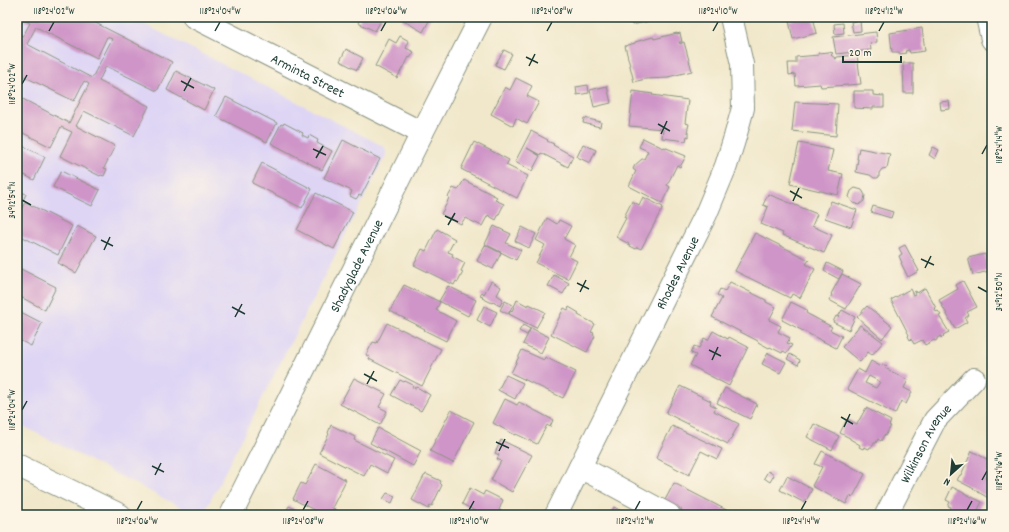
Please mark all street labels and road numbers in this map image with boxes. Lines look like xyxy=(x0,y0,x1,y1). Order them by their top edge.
street label: Arminta Street xyxy=(267,50,348,104)
street label: Shadyglade Avenue xyxy=(326,216,389,316)
street label: Rhodes Avenue xyxy=(652,233,705,313)
street label: Wilkinson Avenue xyxy=(896,400,957,487)

